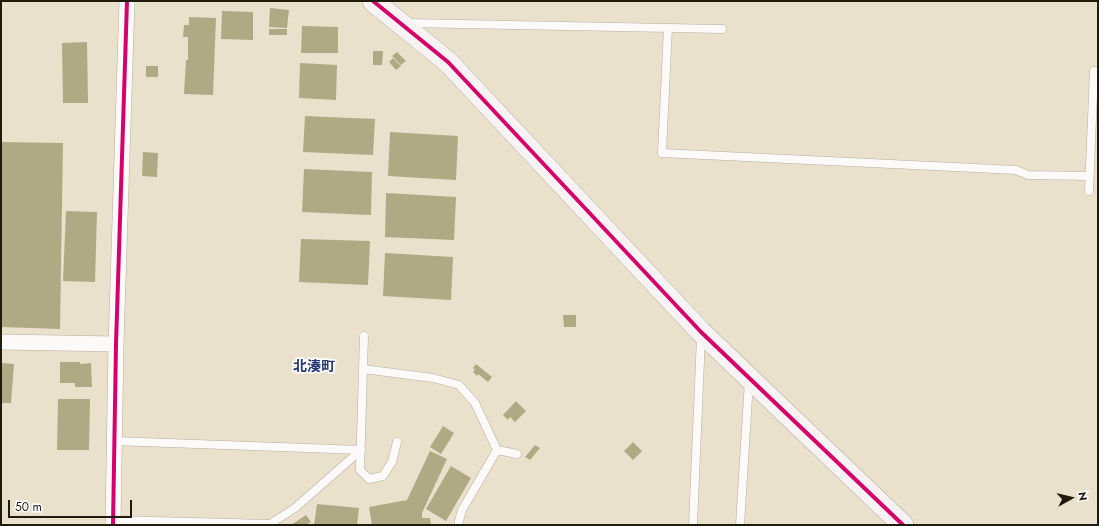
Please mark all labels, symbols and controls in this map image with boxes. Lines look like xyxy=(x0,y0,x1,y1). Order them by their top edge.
district label: 北湊町 xyxy=(293,360,335,376)
north arrow xyxy=(1051,478,1091,518)
text: N xyxy=(1074,491,1091,502)
scale bar xyxy=(10,492,134,518)
text: 50 m xyxy=(15,498,42,516)

